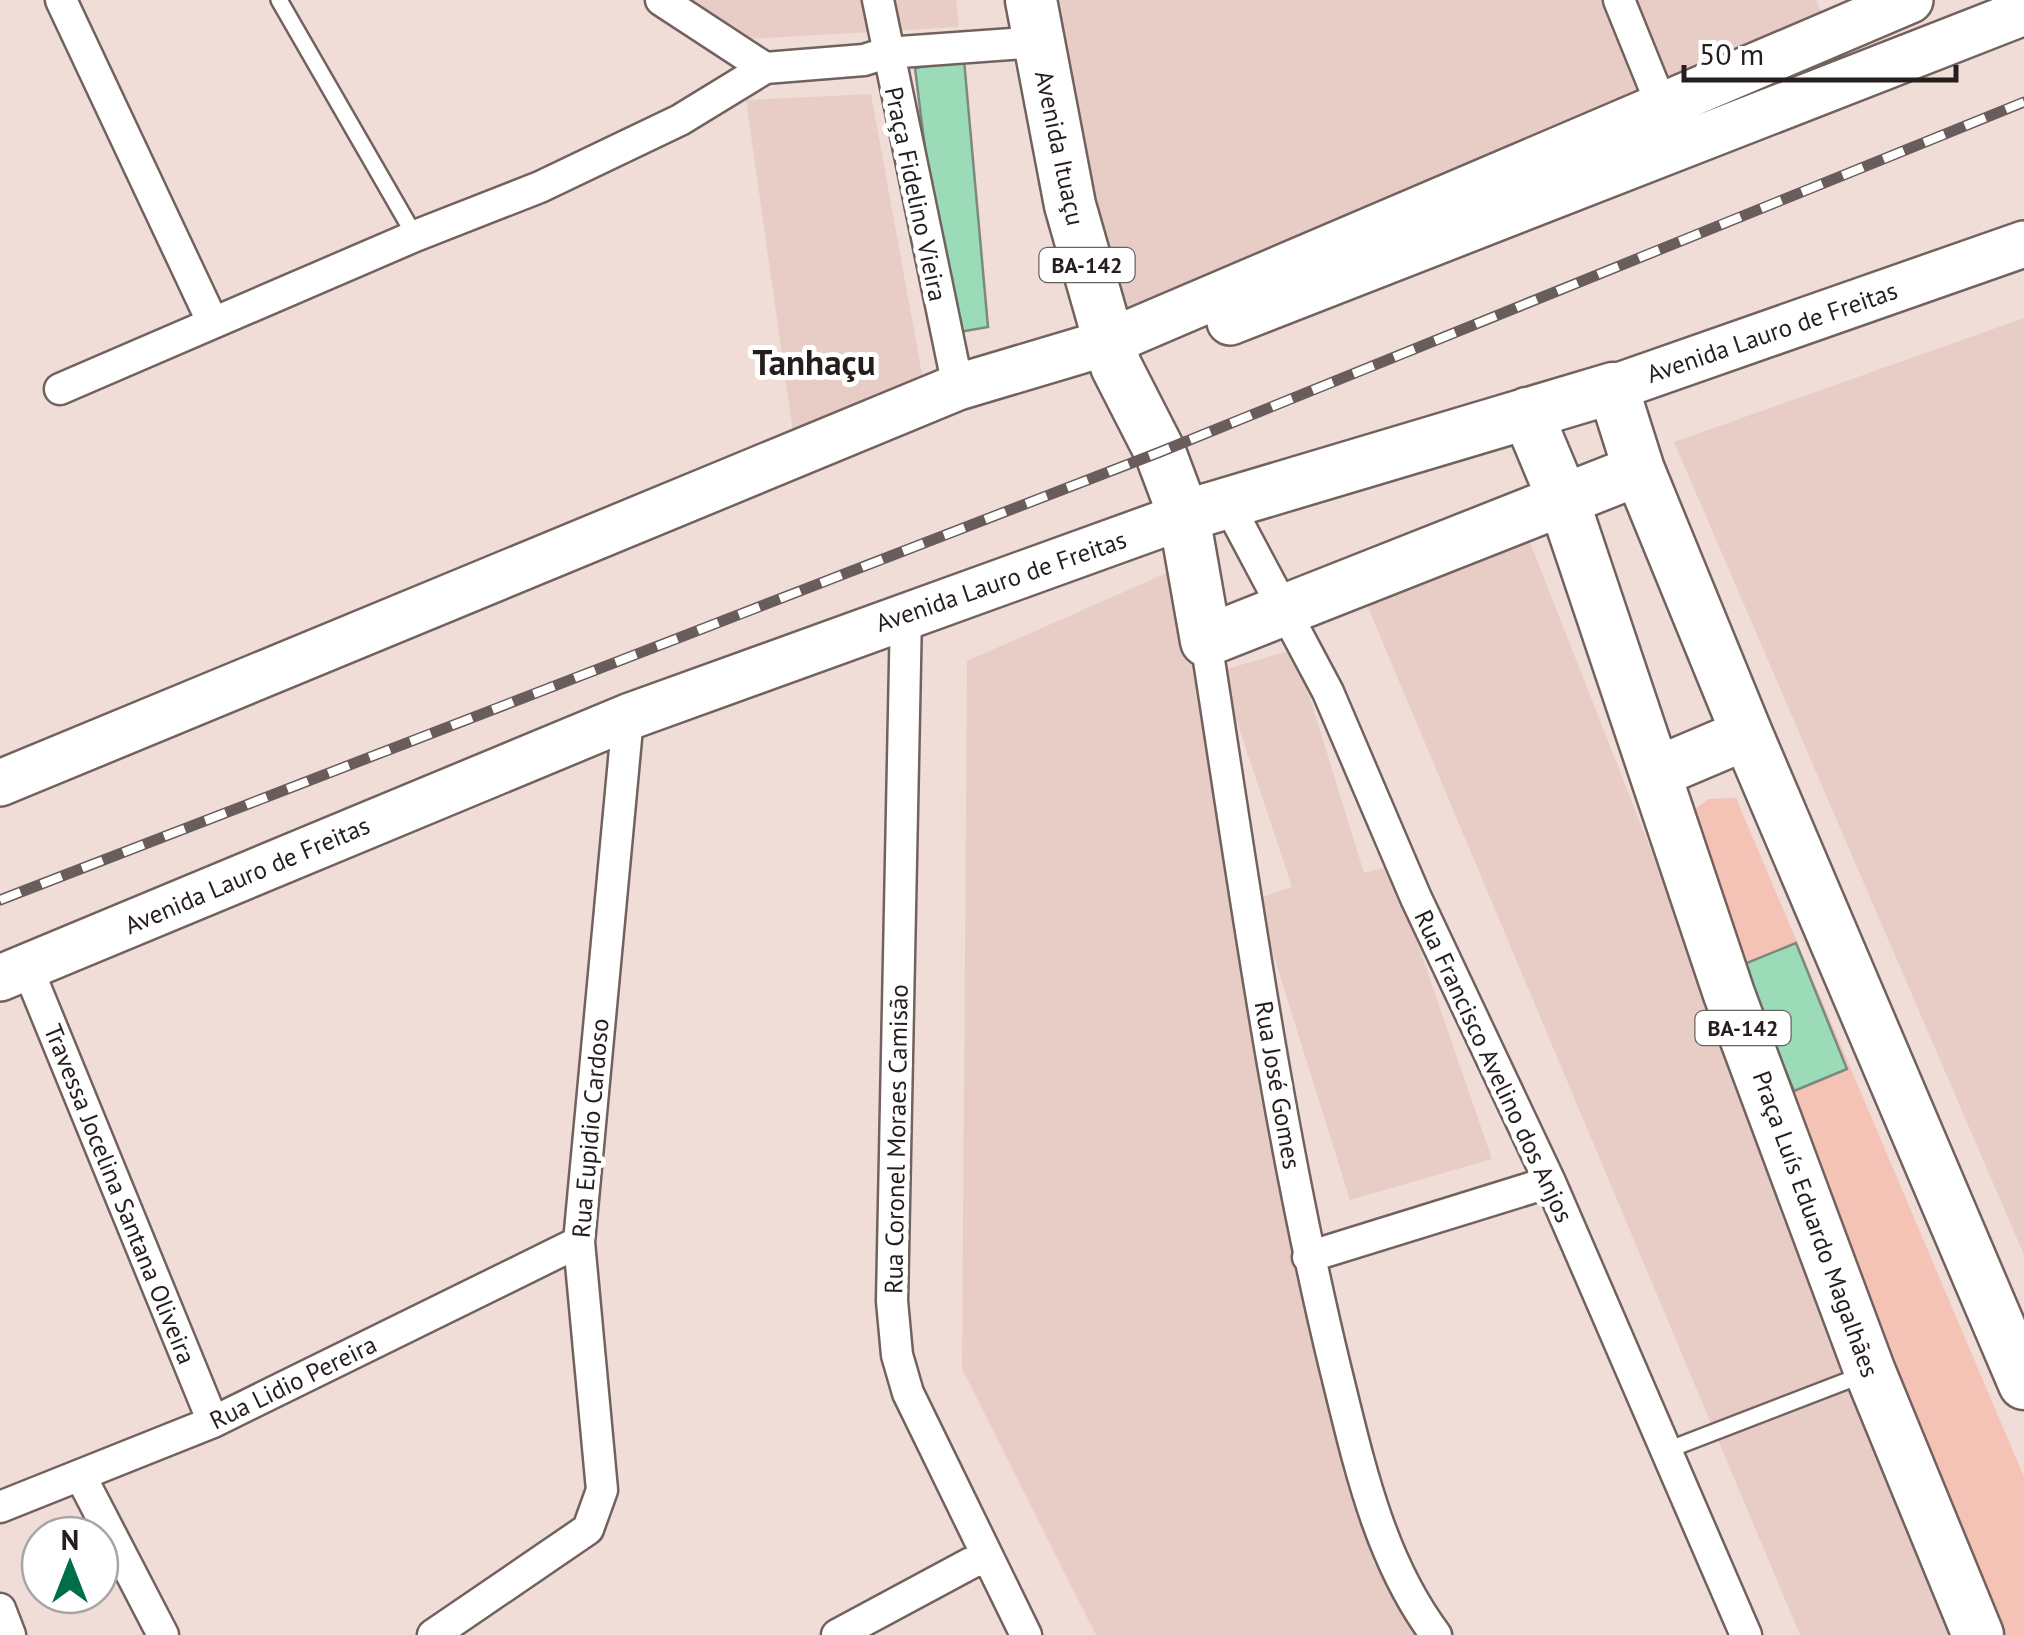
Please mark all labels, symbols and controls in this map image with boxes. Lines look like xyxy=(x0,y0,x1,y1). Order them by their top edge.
scale bar xyxy=(1684,20,1956,82)
text: 50 m xyxy=(1699,34,1764,73)
street label: Avenida Ituaçu xyxy=(1028,68,1092,228)
street label: Praça Fidelino Vieira xyxy=(878,84,954,304)
road number: BA-142 xyxy=(1040,248,1134,282)
street label: Avenida Lauro de Freitas xyxy=(1642,274,1902,390)
district label: Tanhaçu xyxy=(752,339,876,385)
street label: Avenida Lauro de Freitas xyxy=(871,523,1131,639)
street label: Avenida Lauro de Freitas xyxy=(120,809,374,941)
street label: Rua Francisco Avelino dos Anjos xyxy=(1407,905,1581,1227)
street label: Rua Coronel Moraes Camisão xyxy=(877,984,915,1294)
street label: Rua José Gomes xyxy=(1247,999,1309,1171)
road number: BA-142 xyxy=(1696,1011,1790,1045)
street label: Rua Eupidio Cardoso xyxy=(564,1017,616,1239)
street label: Travessa Jocelina Santana Oliveira xyxy=(37,1019,203,1369)
street label: Praça Luís Eduardo Magalhães xyxy=(1746,1067,1886,1381)
street label: Rua Lidio Pereira xyxy=(204,1328,382,1436)
north arrow xyxy=(20,1515,120,1615)
text: N xyxy=(61,1521,79,1558)

